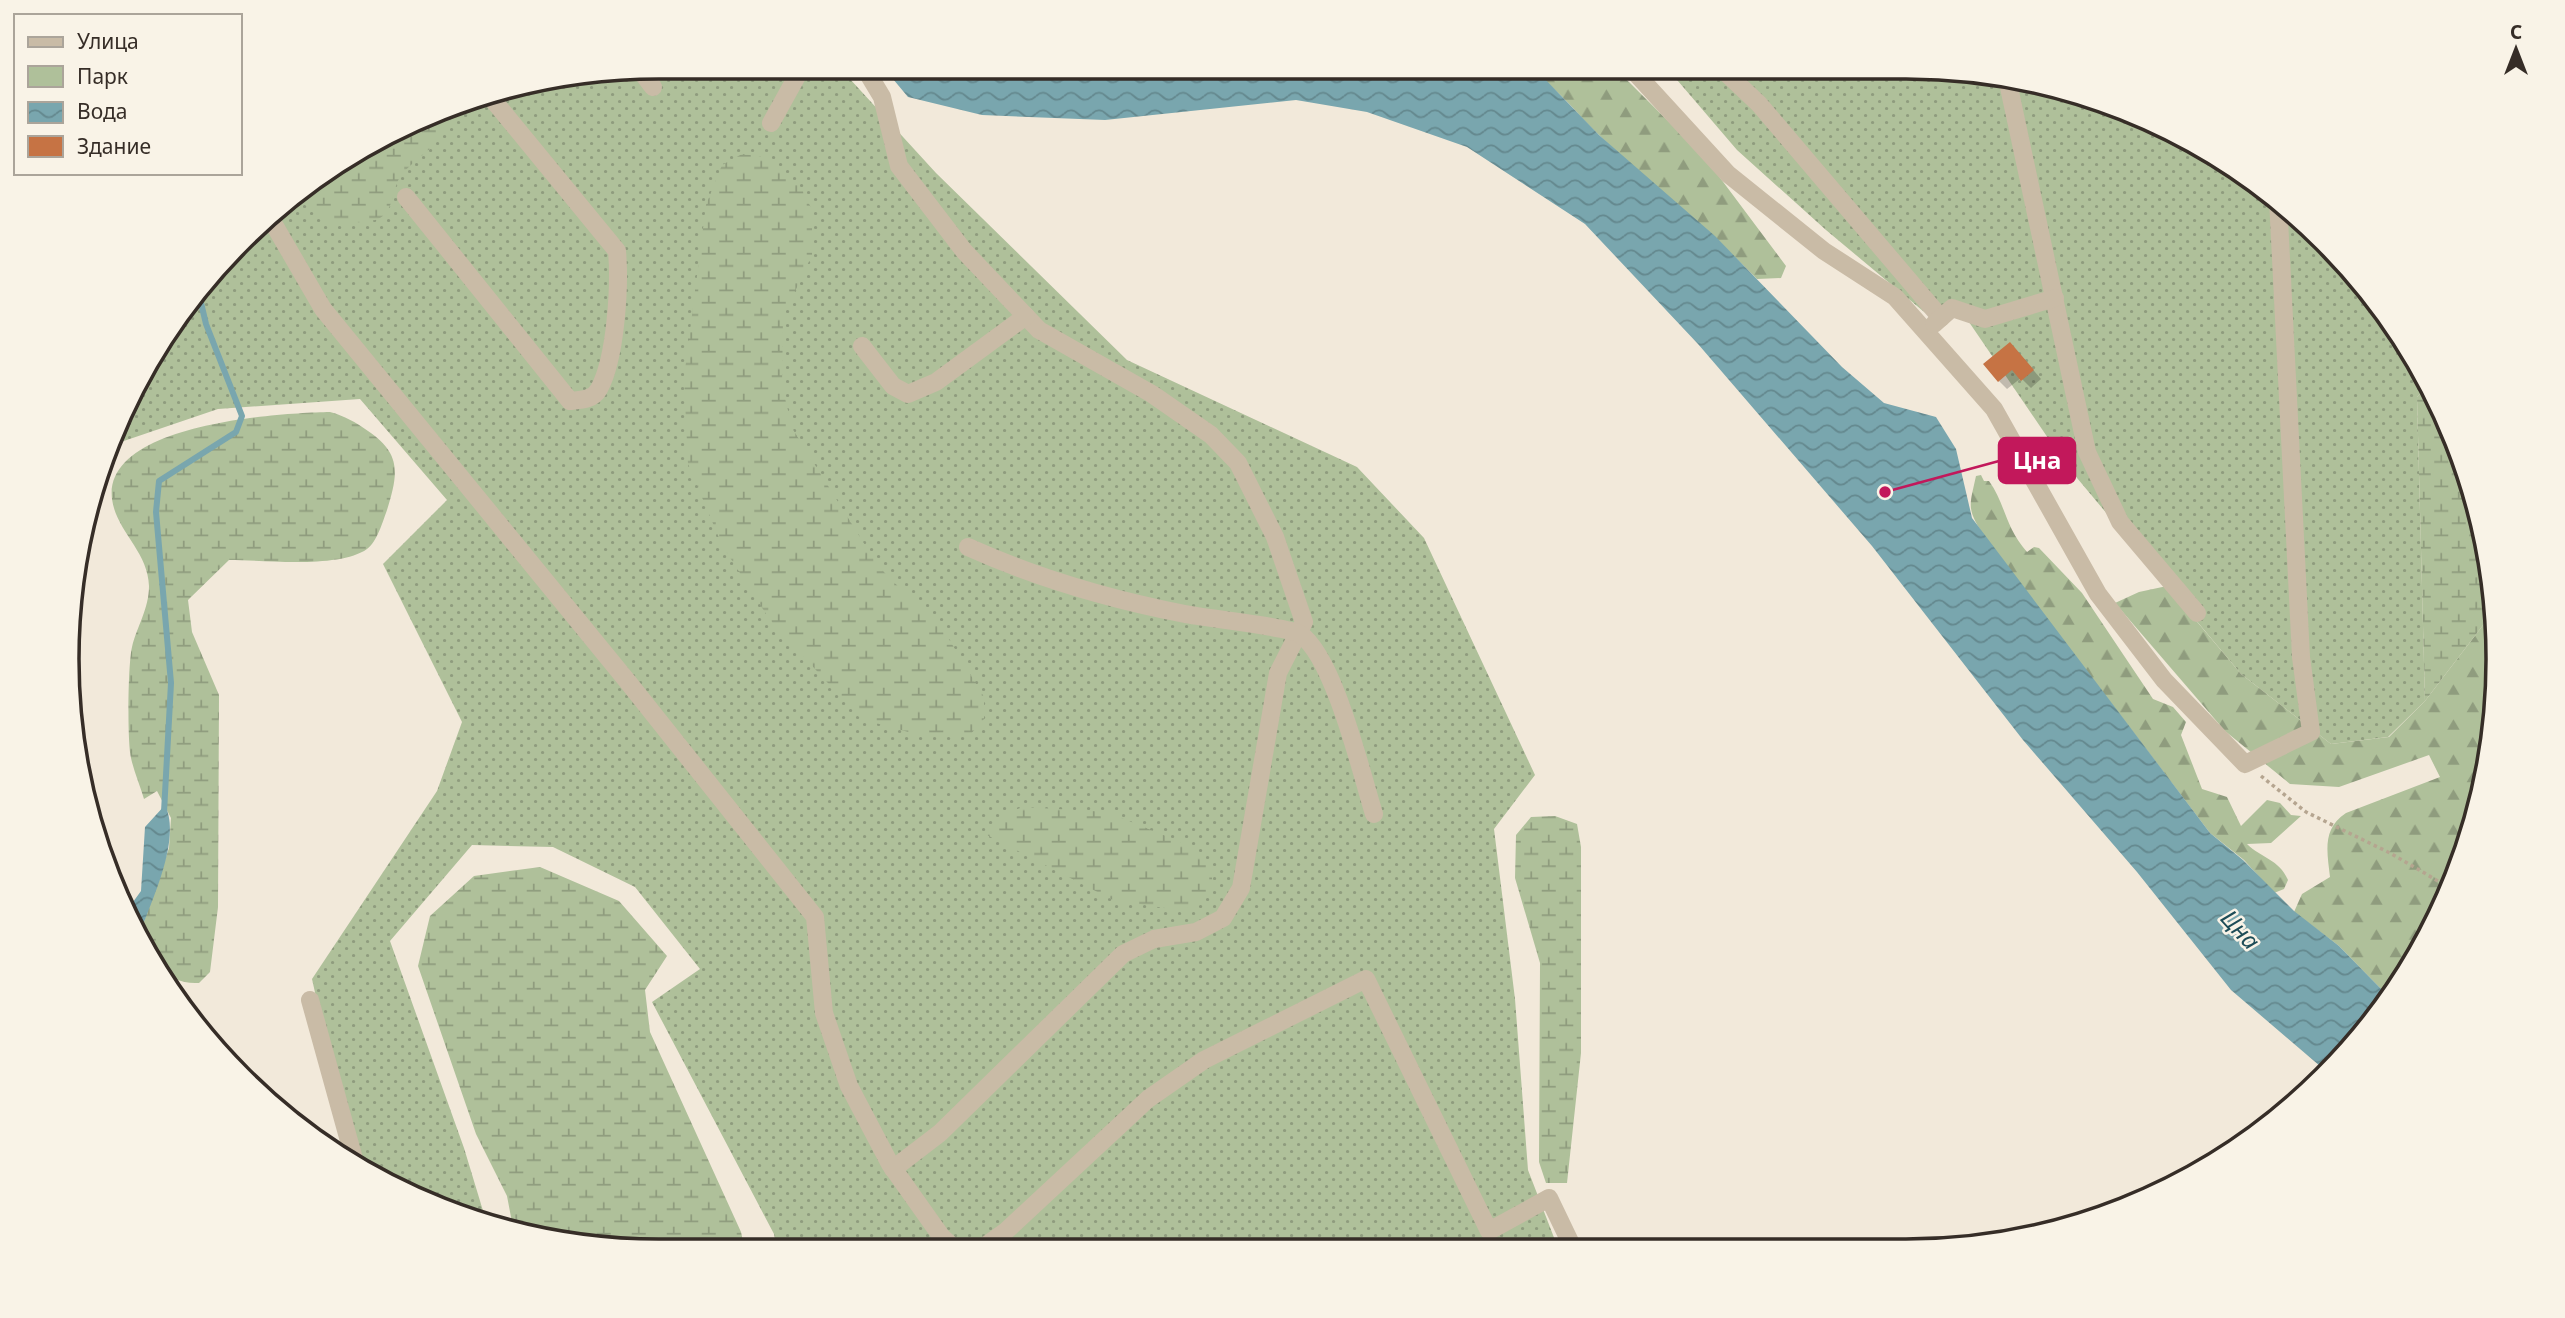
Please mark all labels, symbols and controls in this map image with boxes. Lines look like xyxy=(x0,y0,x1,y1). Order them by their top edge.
legend xyxy=(14,14,242,175)
north arrow xyxy=(2481,14,2551,84)
text: С xyxy=(2510,19,2522,45)
text: Улица xyxy=(77,27,139,55)
text: Парк xyxy=(77,62,128,90)
text: Вода xyxy=(77,97,127,125)
text: Здание xyxy=(77,132,151,160)
callout: Цна xyxy=(1999,438,2075,483)
text: Цна xyxy=(2013,443,2061,476)
water label: Цна xyxy=(2214,902,2268,956)

